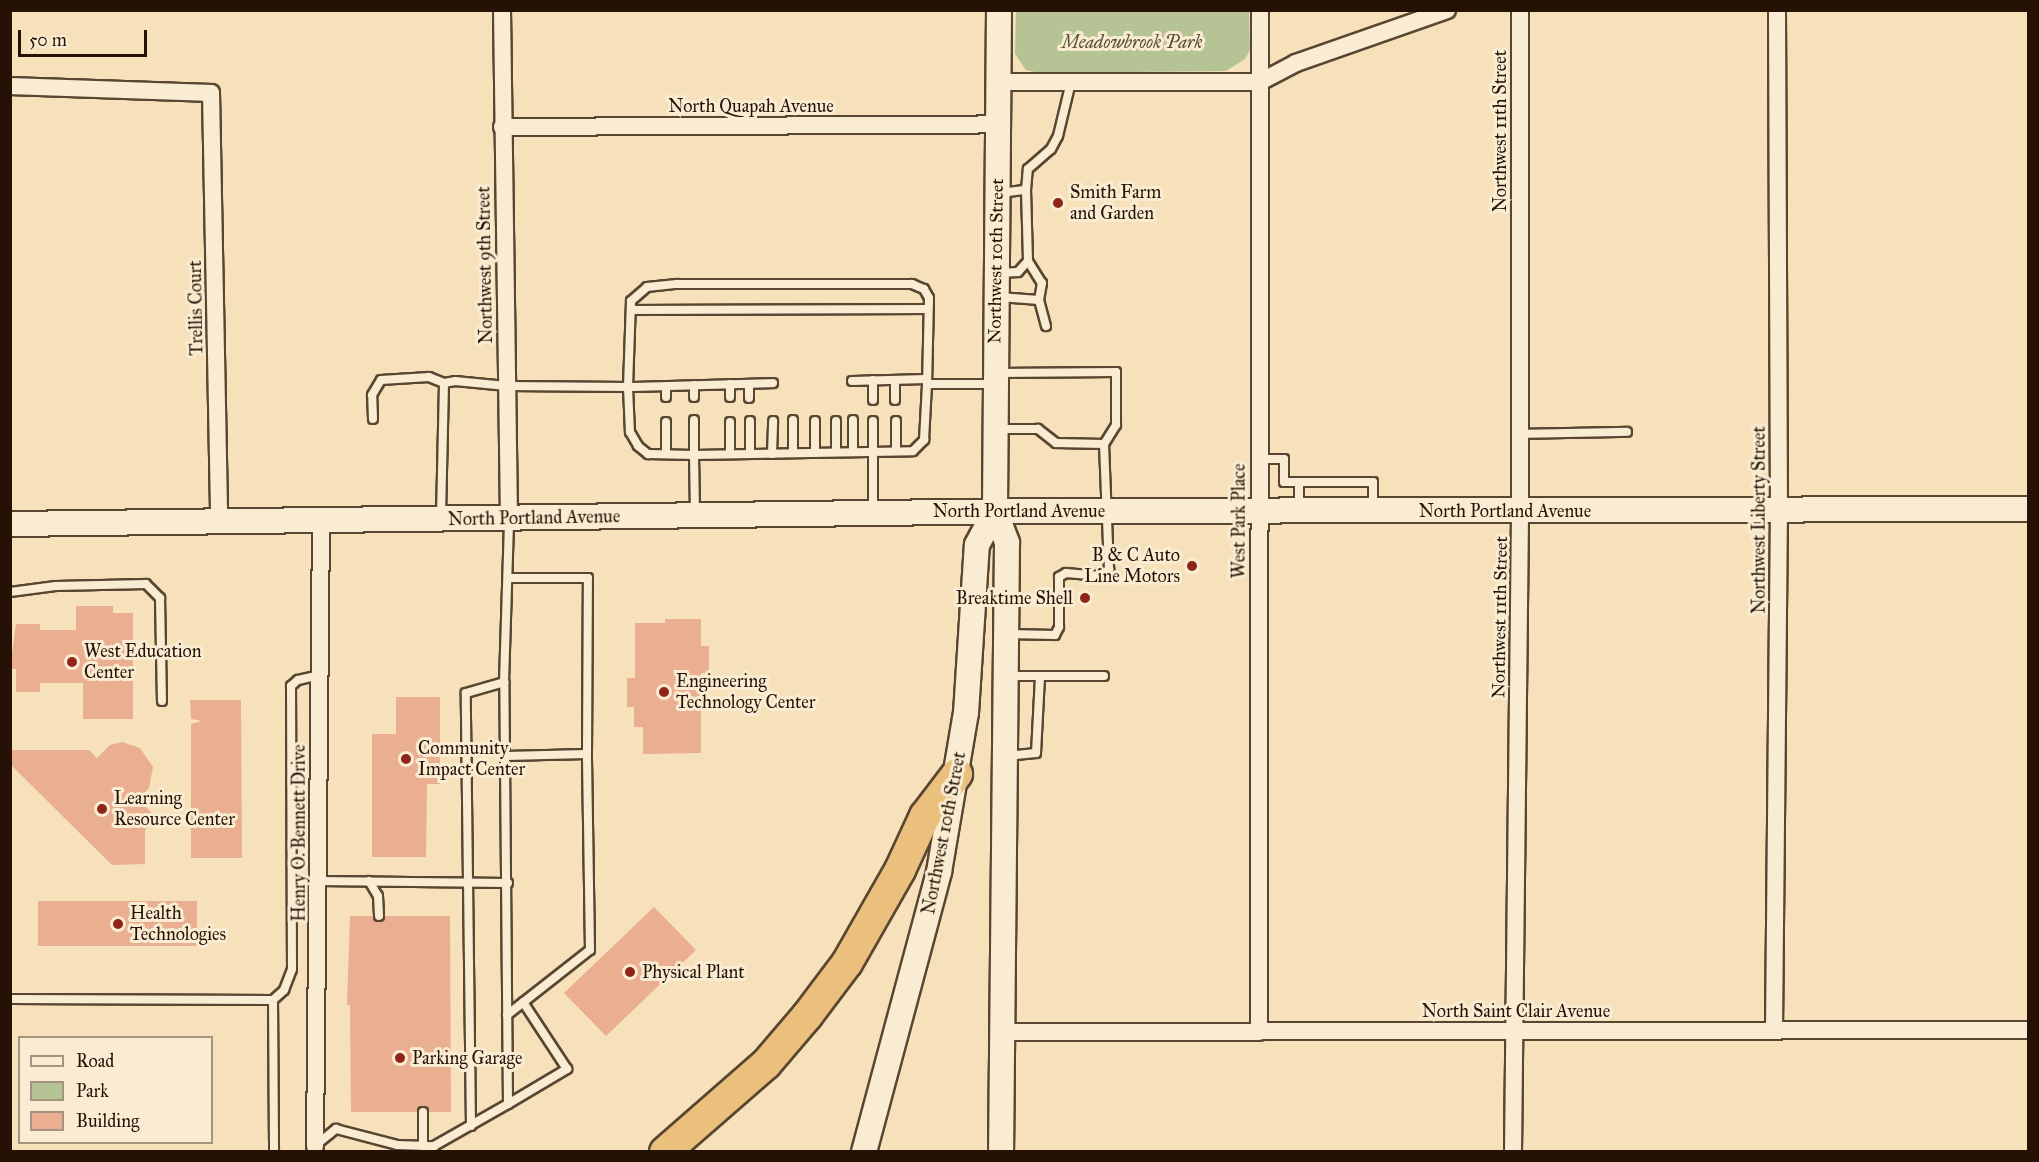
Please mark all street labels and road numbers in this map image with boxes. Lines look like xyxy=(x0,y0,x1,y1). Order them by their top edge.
street label: Northwest 11th Street xyxy=(1489,50,1511,212)
street label: North Quapah Avenue xyxy=(668,95,834,117)
street label: Northwest 10th Street xyxy=(984,178,1008,344)
street label: Northwest 9th Street xyxy=(473,186,497,344)
street label: Trellis Court xyxy=(184,260,208,356)
street label: Northwest Liberty Street xyxy=(1748,426,1770,614)
street label: West Park Place xyxy=(1228,464,1250,578)
street label: North Portland Avenue xyxy=(933,500,1105,522)
street label: North Portland Avenue xyxy=(1419,500,1591,522)
street label: North Portland Avenue xyxy=(448,506,620,530)
street label: Northwest 11th Street xyxy=(1488,536,1512,698)
street label: Henry O. Bennett Drive xyxy=(288,744,310,922)
street label: Northwest 10th Street xyxy=(918,750,970,916)
street label: North Saint Clair Avenue xyxy=(1422,1000,1610,1022)

